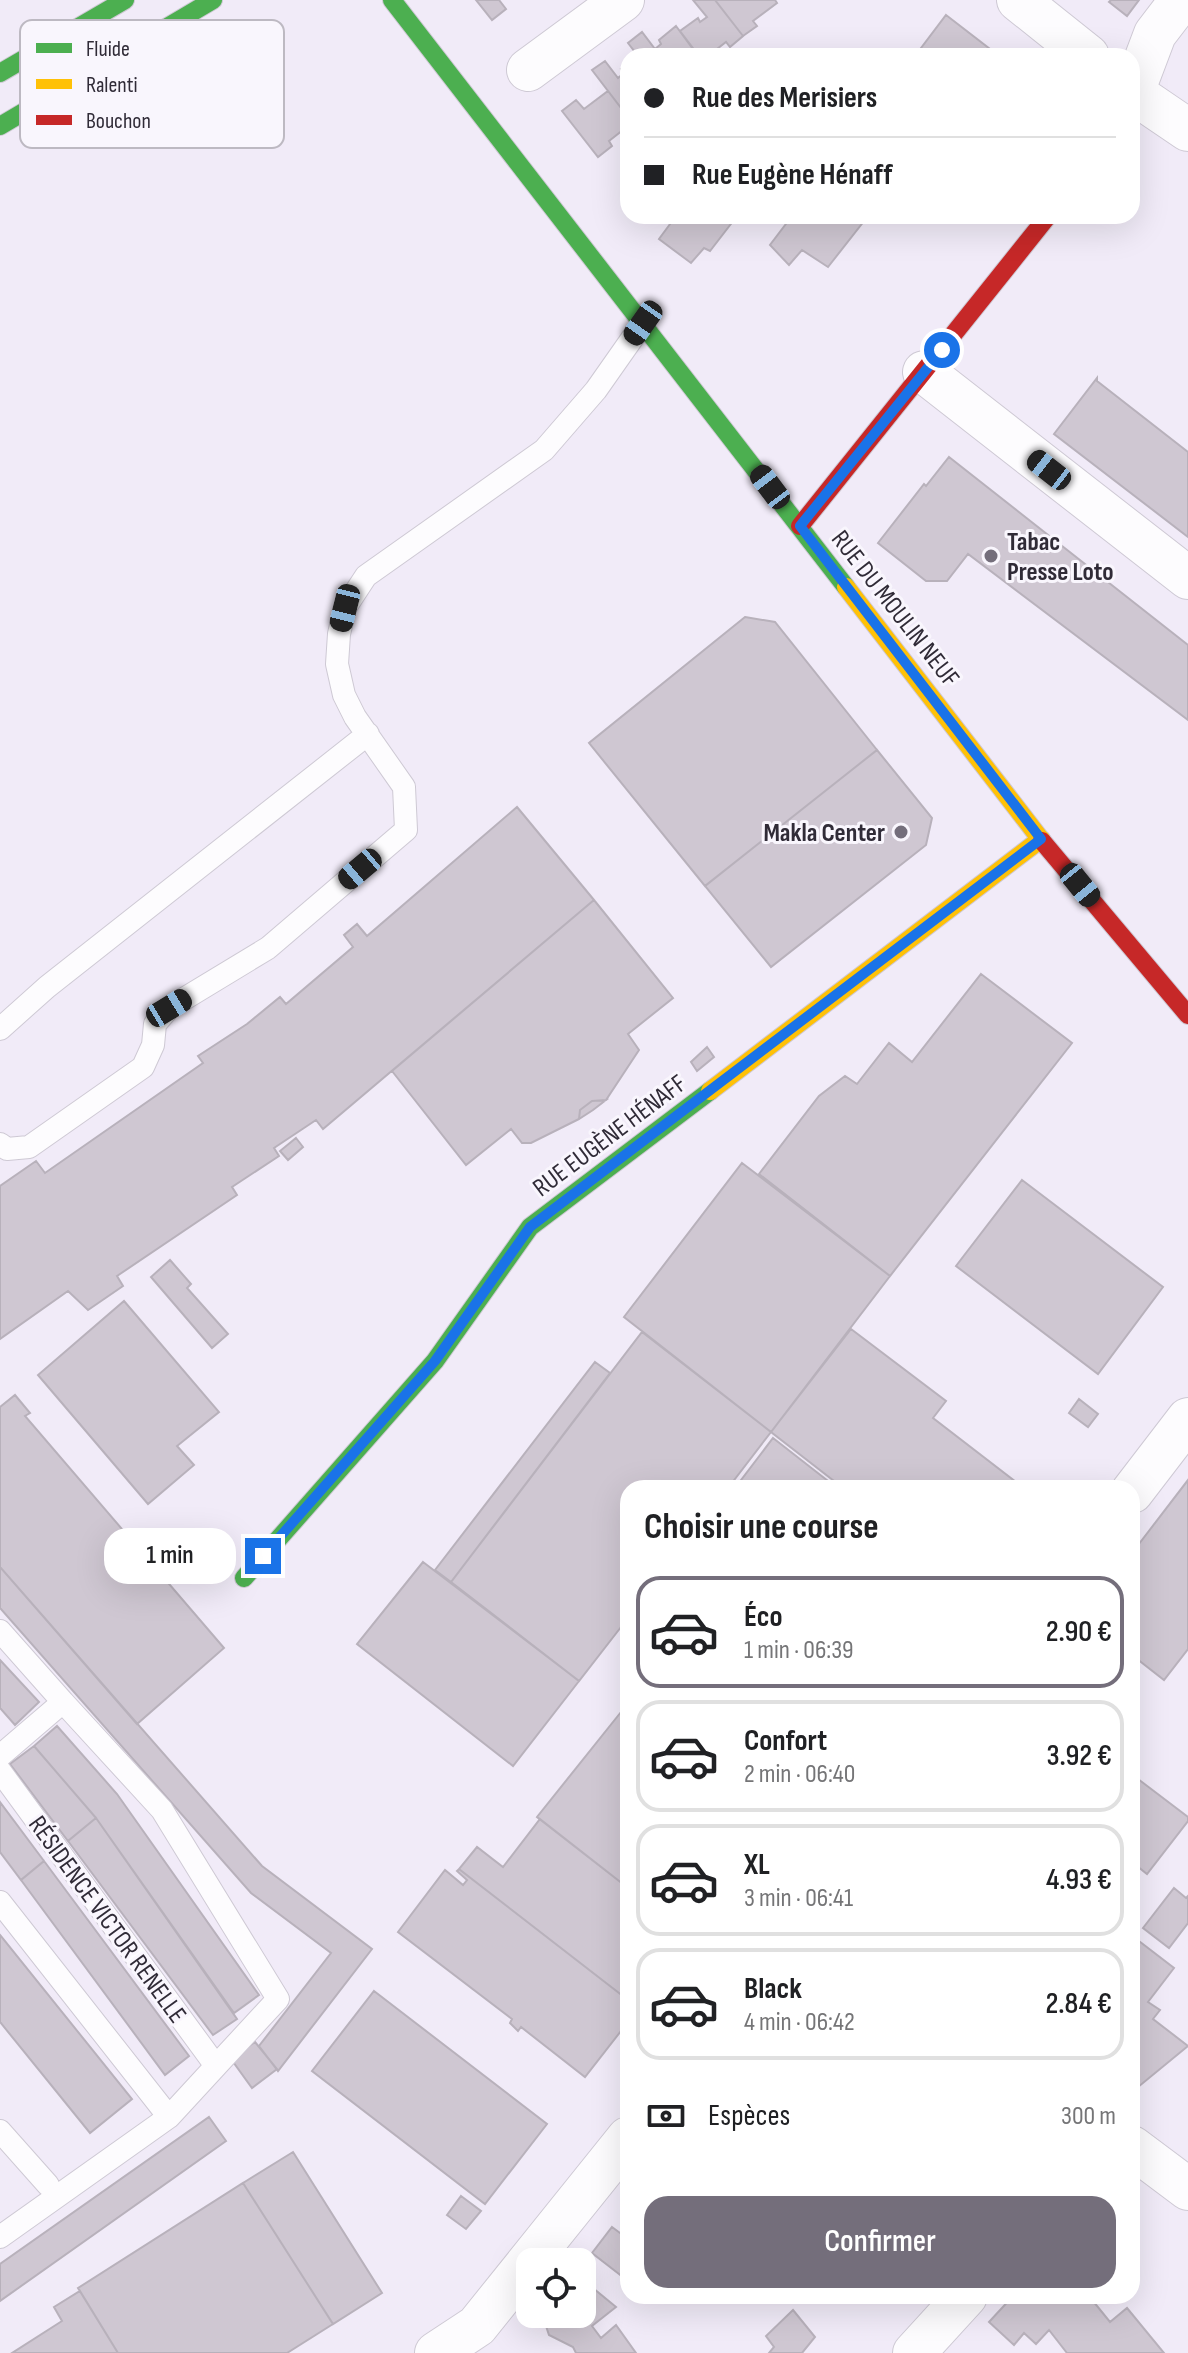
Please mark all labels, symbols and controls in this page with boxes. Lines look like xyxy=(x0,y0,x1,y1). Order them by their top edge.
legend xyxy=(20,20,284,148)
text: Fluide xyxy=(86,36,130,63)
text: Ralenti xyxy=(86,72,138,99)
text: Rue des Merisiers xyxy=(692,80,877,116)
text: Bouchon xyxy=(86,108,151,135)
text: Rue Eugène Hénaff xyxy=(692,157,893,193)
car xyxy=(619,296,667,350)
route start xyxy=(924,332,960,368)
car xyxy=(1023,446,1075,494)
car xyxy=(746,461,794,513)
street label: RUE DU MOULIN NEUF xyxy=(824,525,965,693)
place label: Tabac Presse Loto xyxy=(1007,527,1114,588)
marker: Tabac Presse Loto xyxy=(982,547,1000,565)
car xyxy=(328,582,362,634)
place label: Makla Center xyxy=(763,818,885,849)
marker: Makla Center xyxy=(892,823,910,841)
car xyxy=(334,844,386,894)
car xyxy=(1056,859,1104,911)
car xyxy=(142,985,196,1031)
street label: RUE EUGÈNE HÉNAFF xyxy=(527,1069,693,1204)
text: Choisir une course xyxy=(644,1506,879,1549)
callout: 1 min xyxy=(103,1528,235,1584)
route end xyxy=(245,1538,281,1574)
text: 1 min xyxy=(146,1540,194,1571)
icon: car xyxy=(648,1596,720,1668)
text: Éco xyxy=(744,1599,783,1635)
text: 2.90 € xyxy=(1046,1614,1112,1650)
text: 1 min · 06:39 xyxy=(744,1635,854,1666)
icon: car xyxy=(648,1720,720,1792)
text: Confort xyxy=(744,1723,827,1759)
text: 3.92 € xyxy=(1047,1738,1112,1774)
text: 2 min · 06:40 xyxy=(744,1759,855,1790)
street label: RÉSIDENCE VICTOR RENELLE xyxy=(21,1810,192,2029)
icon: car xyxy=(648,1844,720,1916)
text: XL xyxy=(744,1847,770,1883)
text: 4.93 € xyxy=(1046,1862,1112,1898)
text: 3 min · 06:41 xyxy=(744,1883,853,1914)
icon: car xyxy=(648,1968,720,2040)
text: Black xyxy=(744,1971,802,2007)
text: 2.84 € xyxy=(1045,1986,1112,2022)
text: 4 min · 06:42 xyxy=(744,2007,855,2038)
icon: cash xyxy=(644,2094,688,2138)
text: Espèces xyxy=(708,2098,790,2134)
text: 300 m xyxy=(1061,2101,1116,2132)
button: Confirmer xyxy=(644,2196,1116,2288)
map controls xyxy=(516,2248,596,2328)
button: locate xyxy=(516,2248,596,2328)

